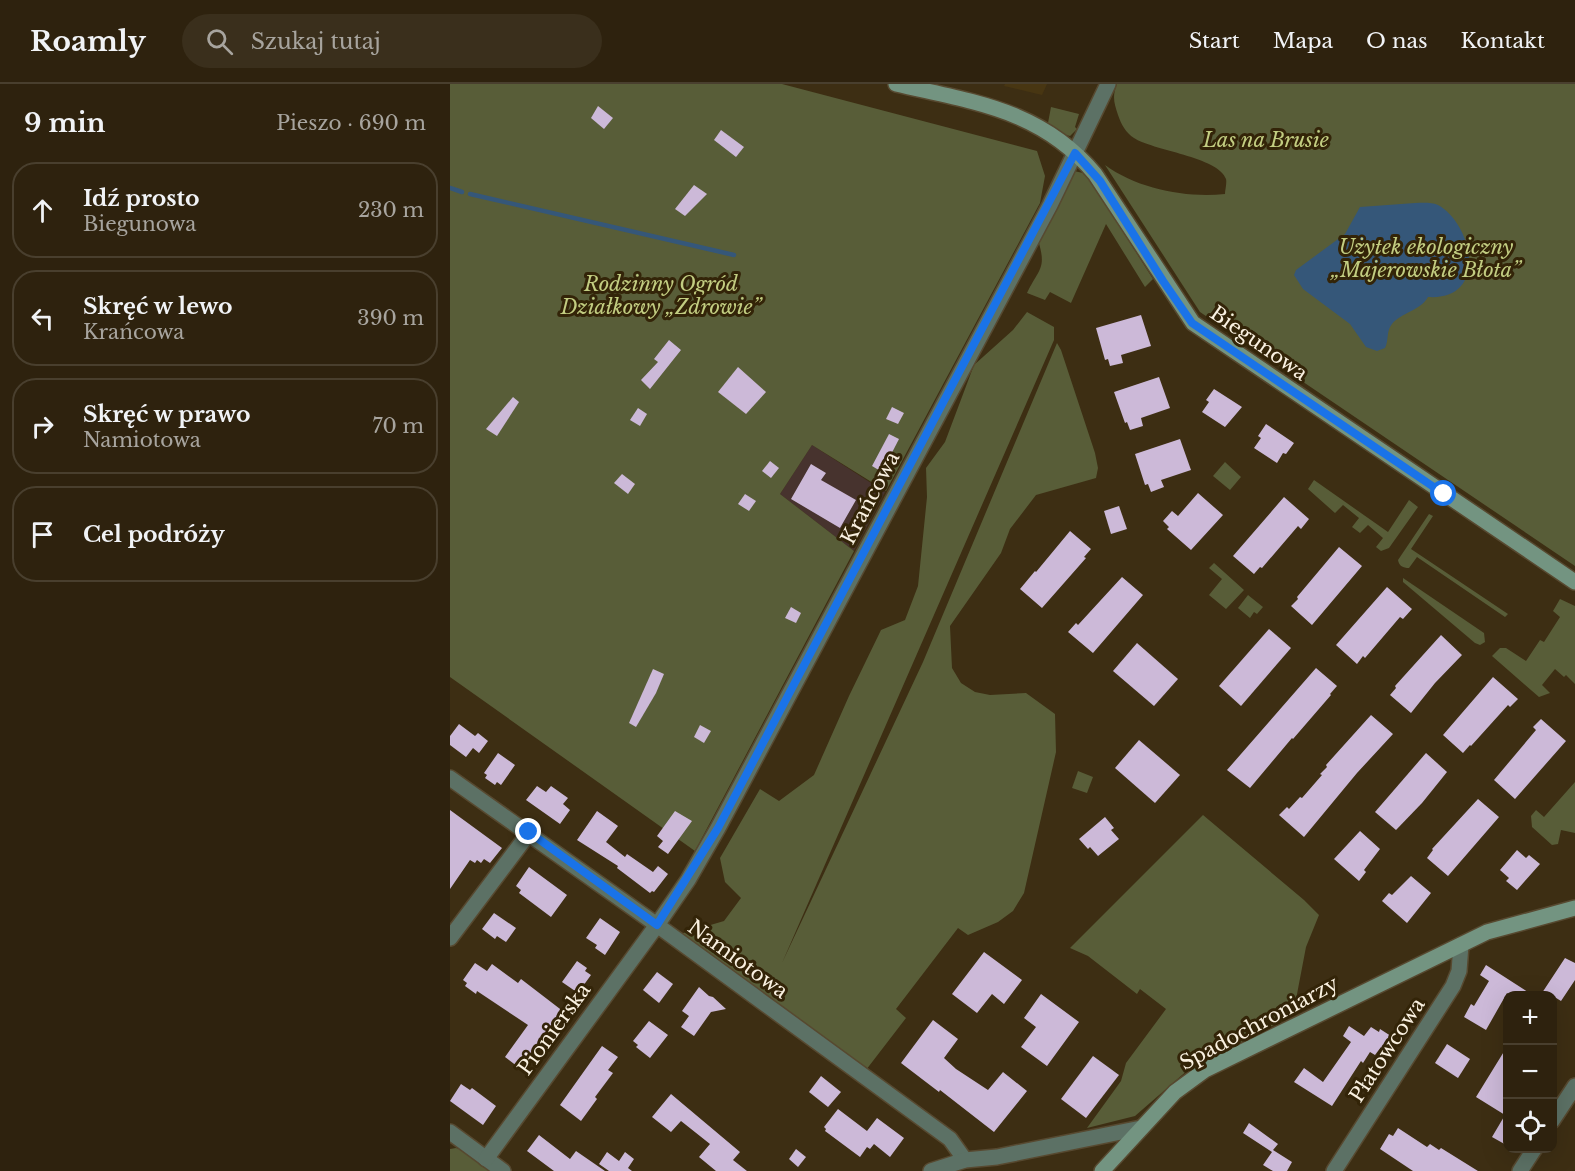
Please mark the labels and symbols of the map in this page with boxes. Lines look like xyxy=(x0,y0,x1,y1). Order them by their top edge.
park label: Las na Brusie xyxy=(1202,128,1329,152)
park label: Użytek ekologiczny „Majerowskie Błota” xyxy=(1329,235,1523,282)
park label: Rodzinny Ogród Działkowy „Zdrowie” xyxy=(560,272,763,319)
street label: Biegunowa xyxy=(1206,301,1313,386)
street label: Krańcowa xyxy=(836,447,905,548)
route start xyxy=(1430,480,1456,506)
route end xyxy=(515,818,541,844)
street label: Namiotowa xyxy=(683,915,793,1004)
street label: Spadochroniarzy xyxy=(1176,971,1343,1075)
street label: Pionierska xyxy=(513,978,596,1080)
street label: Płatowcowa xyxy=(1344,993,1430,1107)

